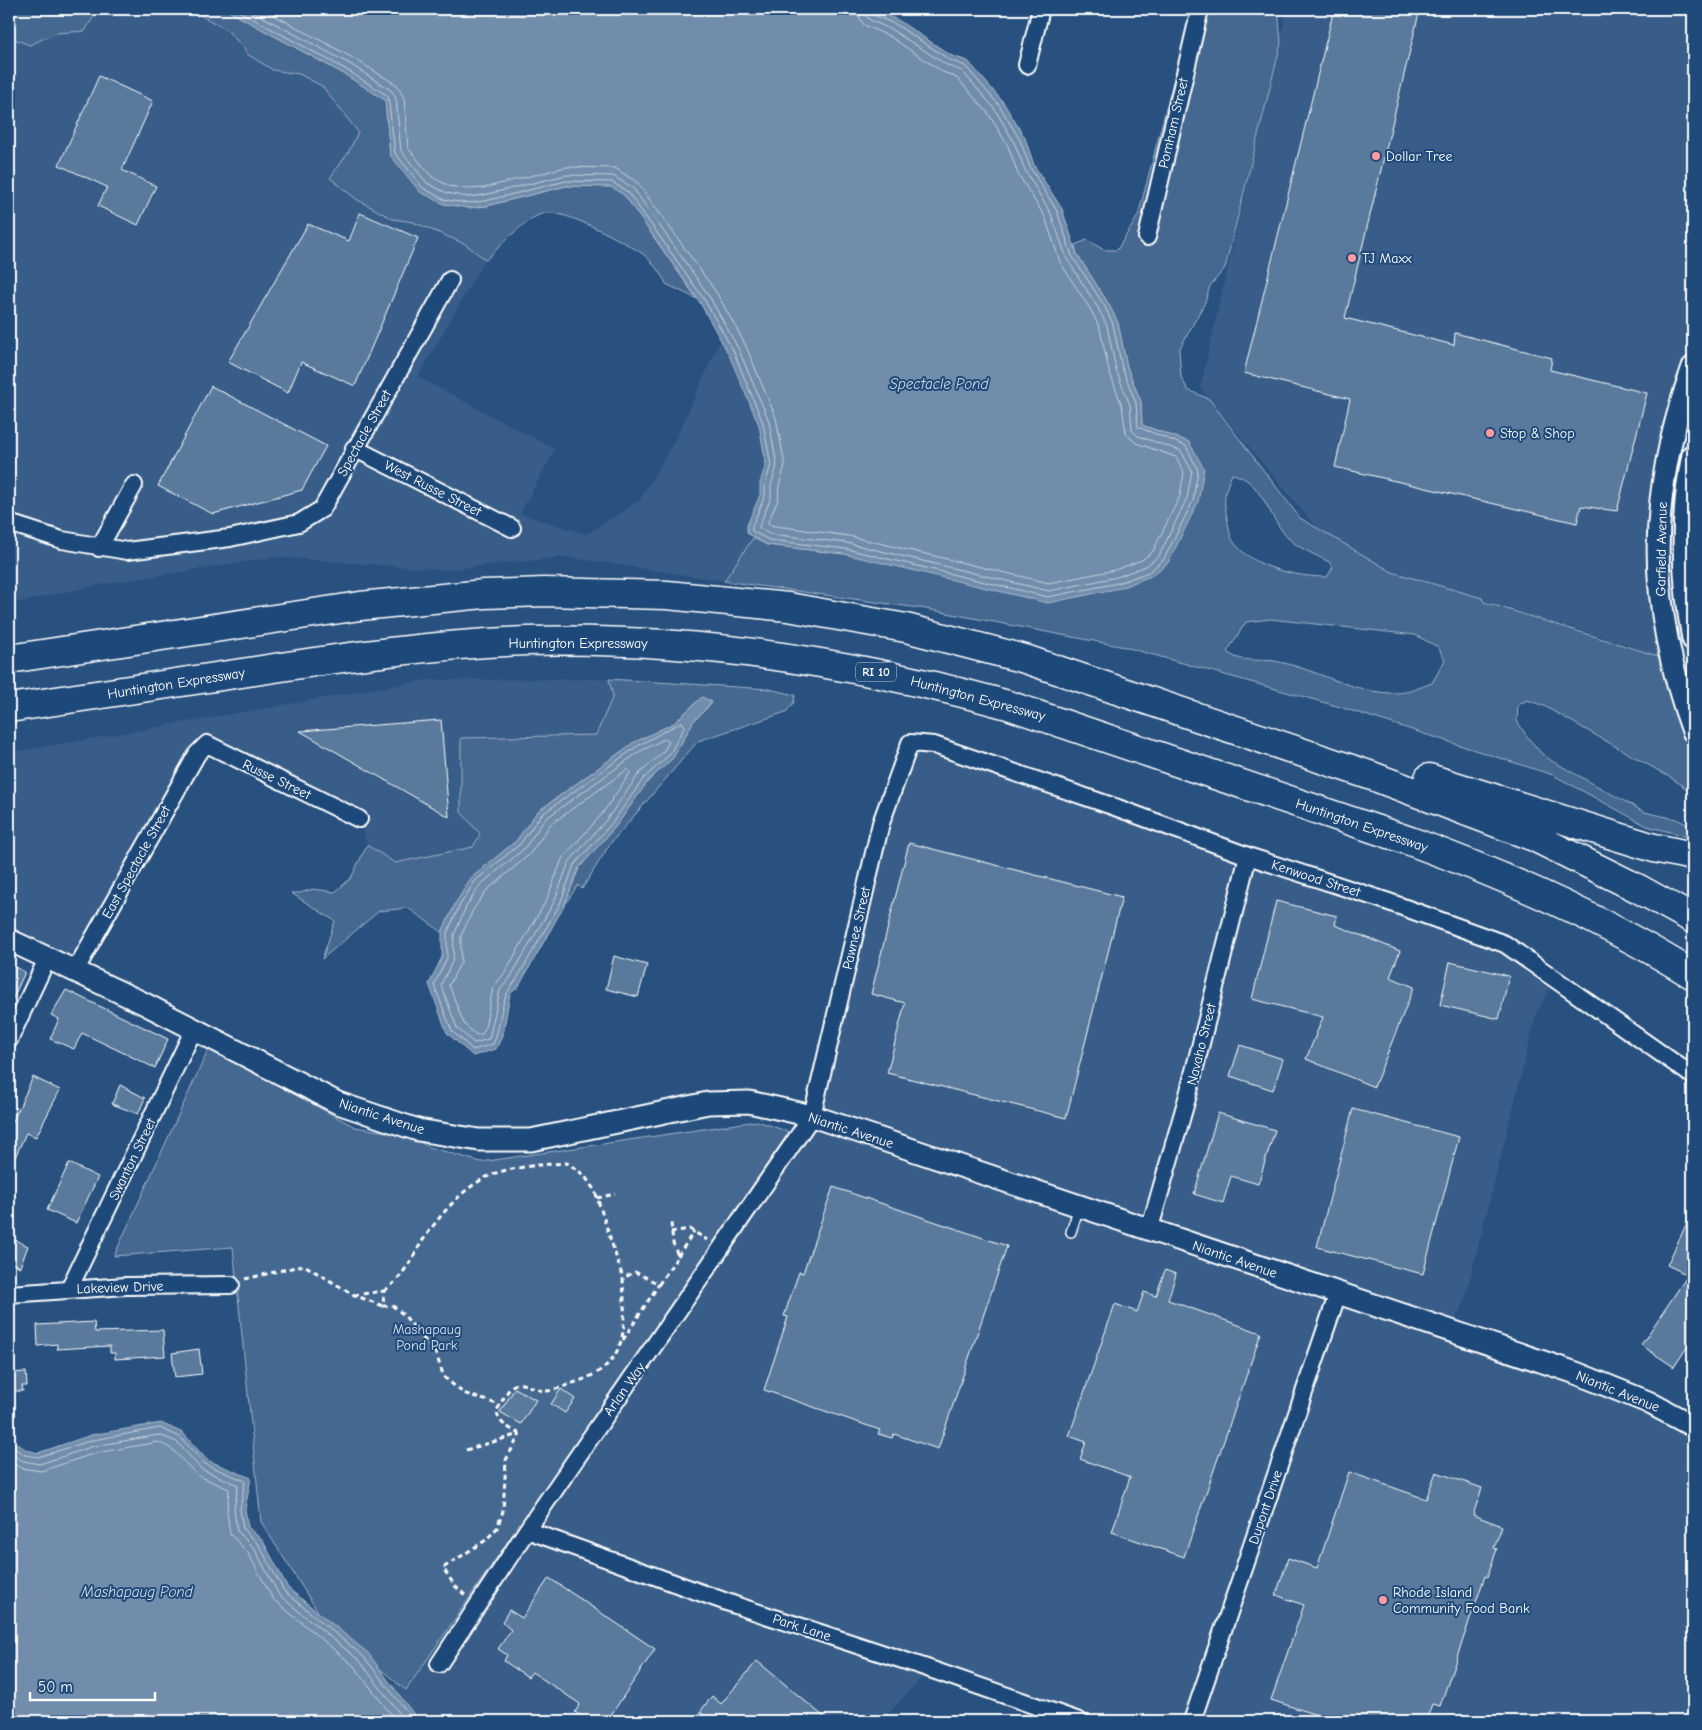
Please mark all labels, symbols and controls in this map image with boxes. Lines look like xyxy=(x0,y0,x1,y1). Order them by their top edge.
street label: Pomham Street xyxy=(1155,75,1192,170)
place label: Dollar Tree xyxy=(1386,148,1452,165)
marker: Dollar Tree xyxy=(1370,150,1382,162)
place label: TJ Maxx xyxy=(1362,250,1412,267)
marker: TJ Maxx xyxy=(1346,252,1358,264)
water label: Spectacle Pond xyxy=(890,375,989,393)
street label: Spectacle Street xyxy=(334,386,396,479)
place label: Stop & Shop xyxy=(1500,425,1575,442)
marker: Stop & Shop xyxy=(1484,427,1496,439)
street label: West Russe Street xyxy=(381,457,485,521)
street label: Garfield Avenue xyxy=(1652,502,1671,597)
street label: Huntington Expressway xyxy=(509,635,648,652)
road number: RI 10 xyxy=(856,662,896,682)
street label: Huntington Expressway xyxy=(106,664,247,703)
street label: Huntington Expressway xyxy=(909,672,1048,725)
street label: Russe Street xyxy=(240,756,315,804)
street label: Huntington Expressway xyxy=(1293,795,1431,856)
street label: East Spectacle Street xyxy=(98,802,175,922)
street label: Kenwood Street xyxy=(1269,856,1363,901)
street label: Pawnee Street xyxy=(839,884,874,971)
street label: Navaho Street xyxy=(1183,1000,1220,1087)
street label: Niantic Avenue xyxy=(337,1095,427,1138)
street label: Niantic Avenue xyxy=(806,1109,896,1152)
street label: Swanton Street xyxy=(105,1114,160,1203)
street label: Niantic Avenue xyxy=(1190,1237,1279,1282)
street label: Lakeview Drive xyxy=(76,1277,164,1298)
park label: Mashapaug Pond Park xyxy=(393,1321,461,1354)
street label: Arlan Way xyxy=(600,1359,649,1419)
street label: Niantic Avenue xyxy=(1574,1367,1662,1416)
street label: Dupont Drive xyxy=(1245,1468,1286,1547)
water label: Mashapaug Pond xyxy=(80,1583,194,1601)
place label: Rhode Island Community Food Bank xyxy=(1393,1584,1530,1617)
marker: Rhode Island Community Food Bank xyxy=(1377,1594,1389,1606)
street label: Park Lane xyxy=(771,1610,833,1645)
scale bar xyxy=(30,1670,155,1702)
text: 50 m xyxy=(38,1678,73,1696)

